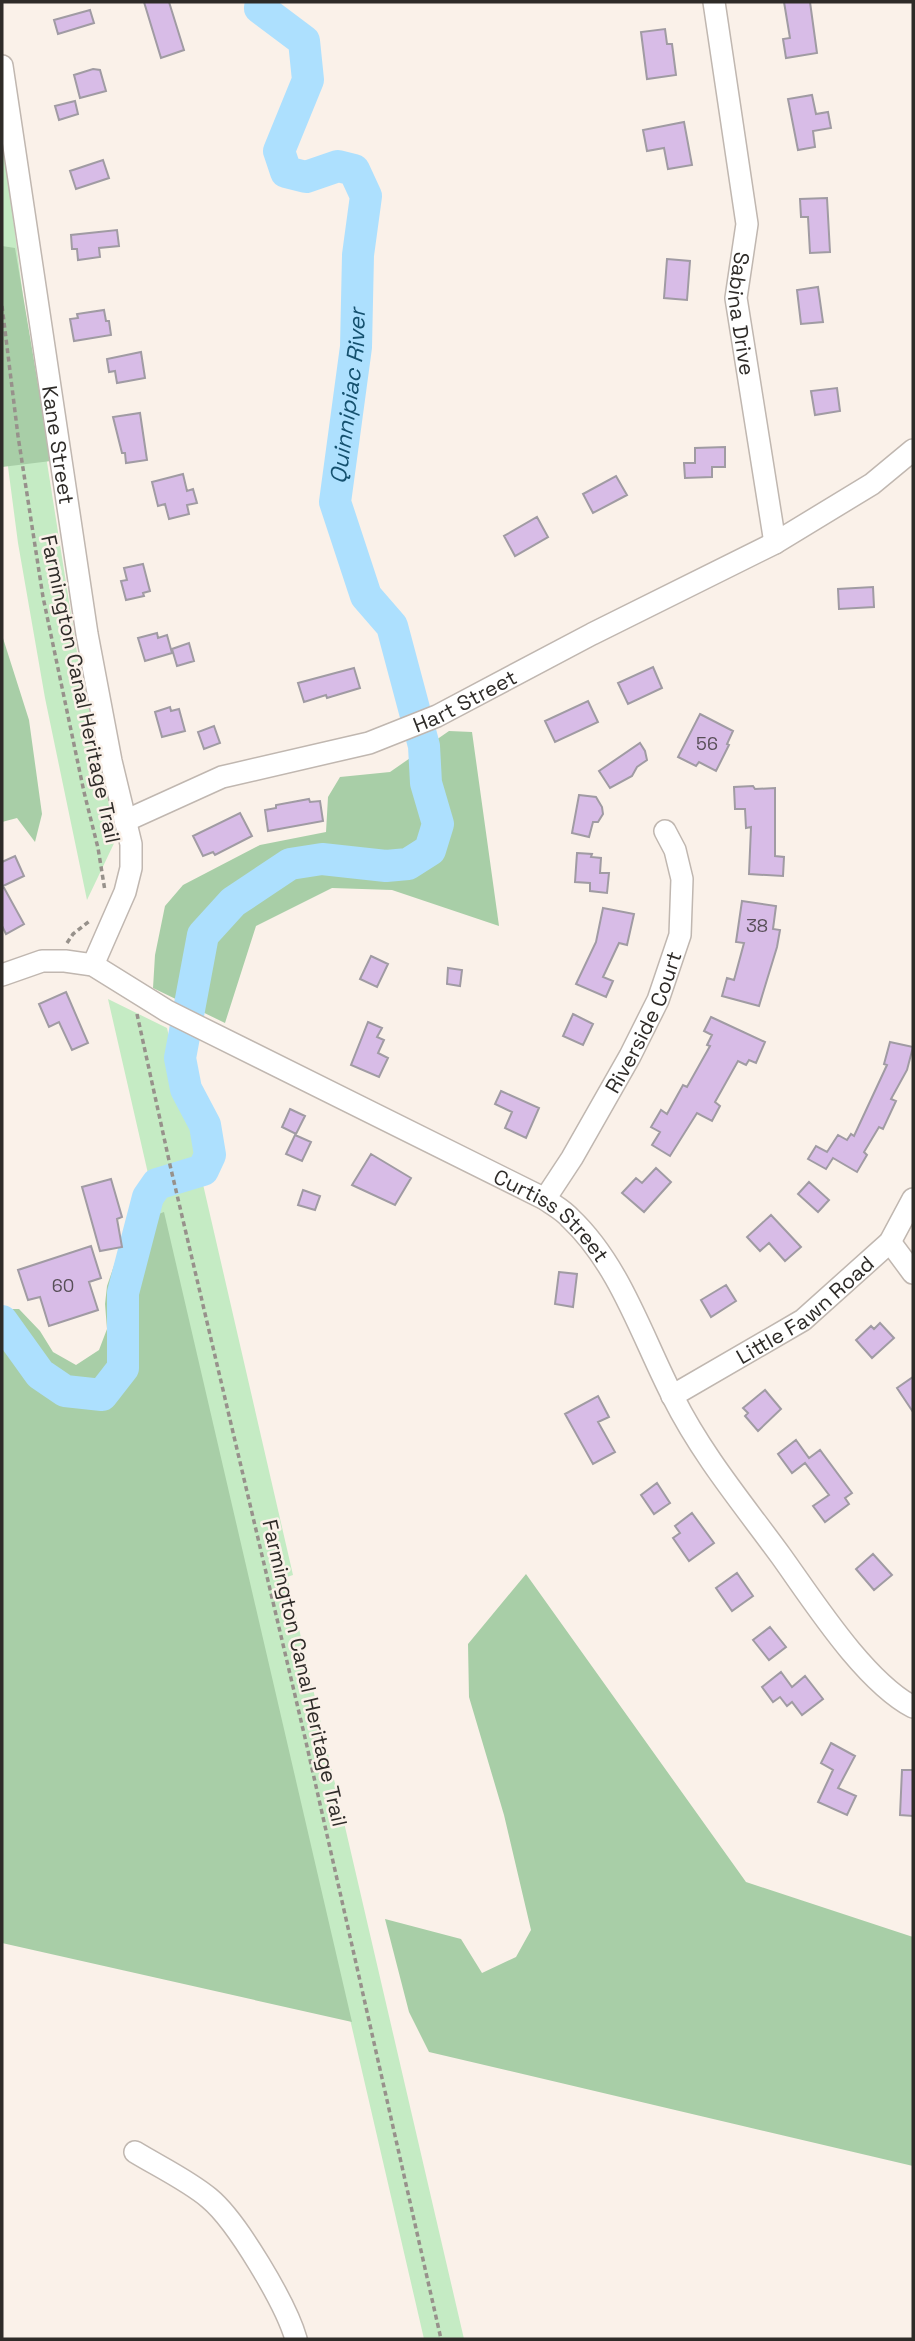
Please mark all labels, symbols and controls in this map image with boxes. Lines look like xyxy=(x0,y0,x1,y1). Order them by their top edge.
street label: Sabina Drive xyxy=(722,250,762,377)
water label: Quinnipiac River xyxy=(323,306,372,486)
street label: Kane Street xyxy=(36,384,81,506)
street label: Farmington Canal Heritage Trail xyxy=(35,532,127,846)
street label: Hart Street xyxy=(409,663,521,738)
house number: 56 xyxy=(696,732,718,755)
house number: 38 xyxy=(746,914,768,937)
street label: Riverside Court xyxy=(598,947,687,1098)
street label: Curtiss Street xyxy=(489,1162,615,1267)
street label: Little Fawn Road xyxy=(731,1250,879,1369)
house number: 60 xyxy=(52,1274,74,1297)
street label: Farmington Canal Heritage Trail xyxy=(256,1517,354,1829)

